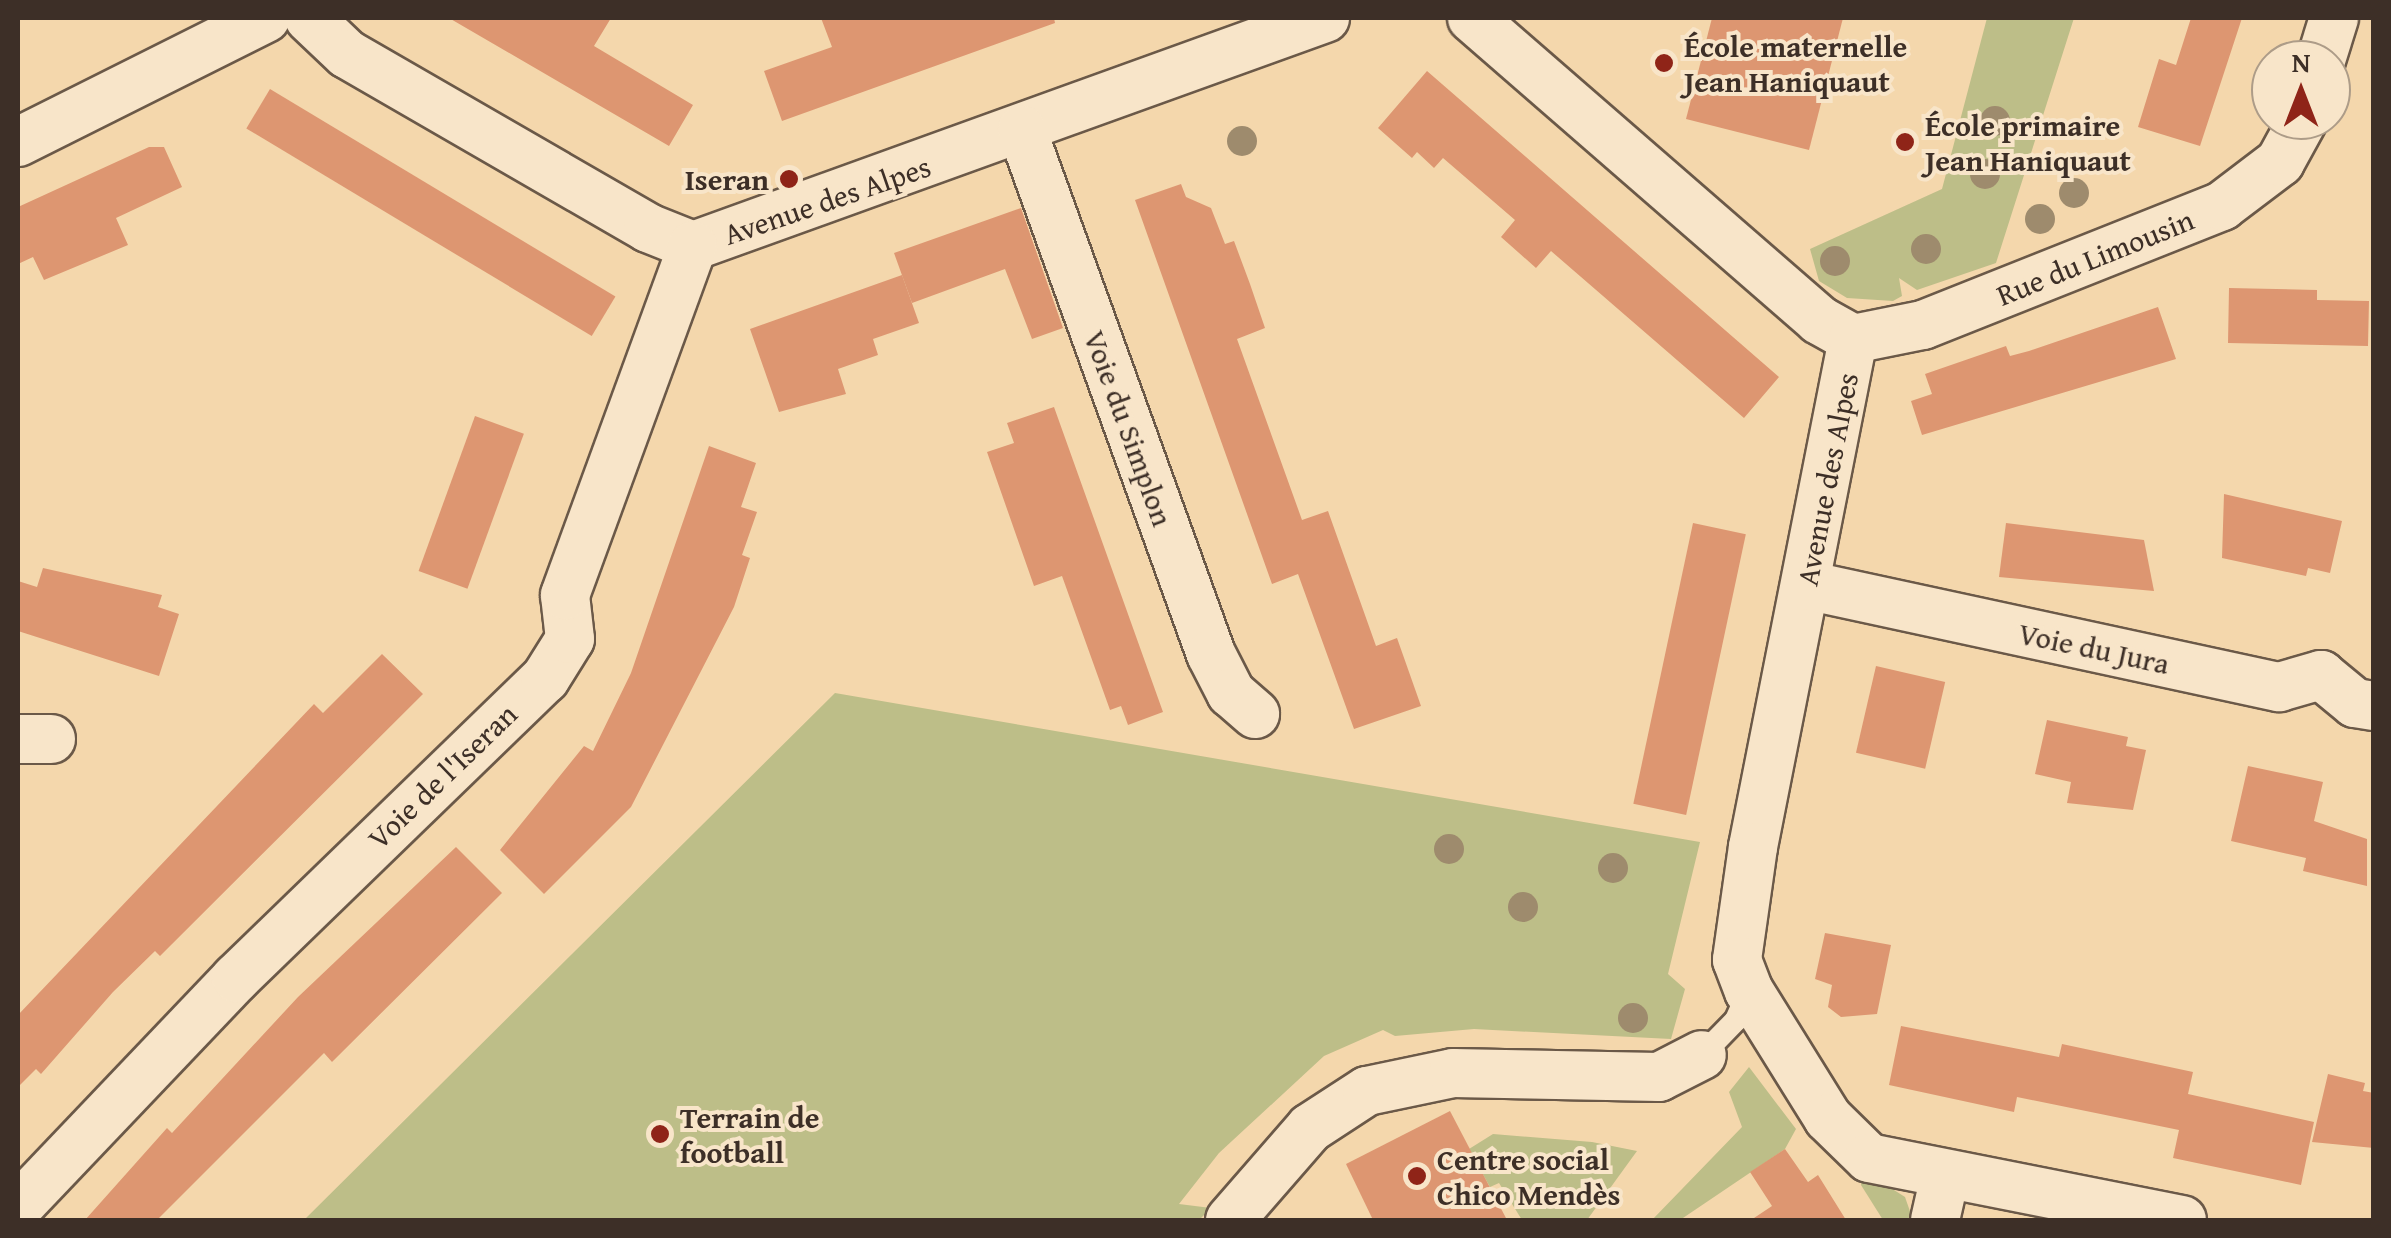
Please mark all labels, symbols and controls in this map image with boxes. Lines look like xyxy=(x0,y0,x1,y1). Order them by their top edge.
place label: École maternelle Jean Haniquaut xyxy=(1684,28,1907,98)
north arrow xyxy=(2251,40,2351,140)
text: N xyxy=(2292,41,2310,82)
marker: École maternelle Jean Haniquaut xyxy=(1653,52,1675,74)
place label: École primaire Jean Haniquaut xyxy=(1925,107,2131,178)
marker: École primaire Jean Haniquaut xyxy=(1894,131,1916,153)
street label: Avenue des Alpes xyxy=(719,148,935,252)
place label: Iseran xyxy=(685,161,769,197)
marker: Iseran xyxy=(778,168,800,190)
street label: Rue du Limousin xyxy=(1991,201,2199,313)
street label: Voie du Simplon xyxy=(1077,325,1181,531)
street label: Avenue des Alpes xyxy=(1789,369,1865,589)
street label: Voie du Jura xyxy=(2015,614,2173,682)
street label: Voie de l'Iseran xyxy=(360,696,524,856)
place label: Terrain de football xyxy=(680,1099,819,1170)
marker: Terrain de football xyxy=(649,1123,671,1145)
place label: Centre social Chico Mendès xyxy=(1437,1141,1621,1212)
marker: Centre social Chico Mendès xyxy=(1406,1165,1428,1187)

